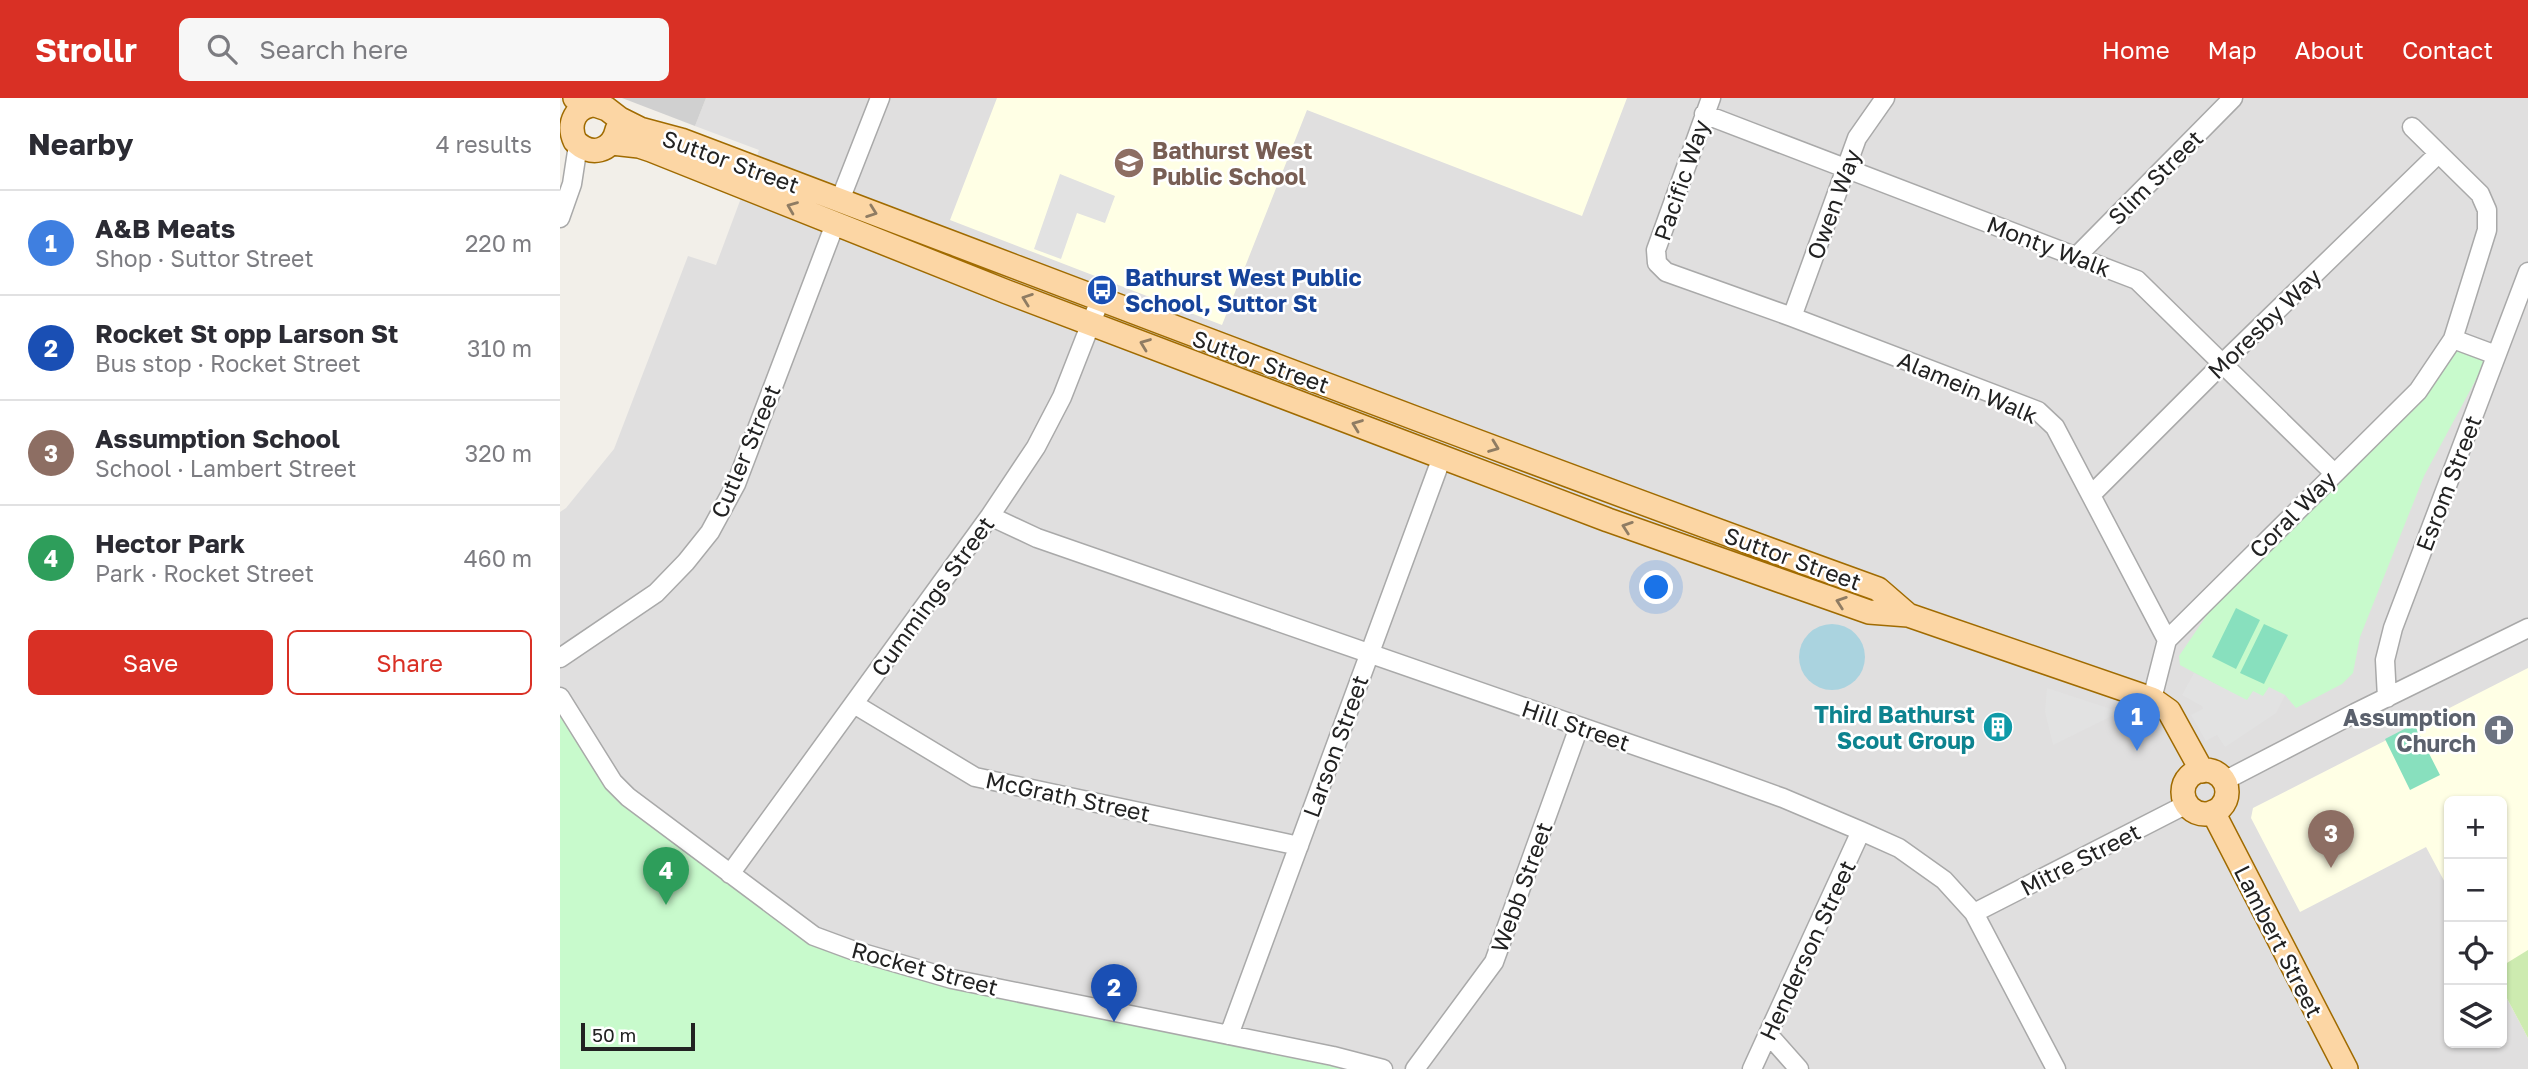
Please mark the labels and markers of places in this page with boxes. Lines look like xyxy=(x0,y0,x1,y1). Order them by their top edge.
place label: Bathurst West Public School xyxy=(1152,136,1312,190)
school or university icon: Bathurst West Public School xyxy=(1112,146,1146,180)
place label: Bathurst West Public School, Suttor St xyxy=(1125,263,1362,317)
bus stop icon: Bathurst West Public School, Suttor St xyxy=(1085,273,1119,307)
pin: 1 xyxy=(2114,693,2160,751)
place label: Third Bathurst Scout Group xyxy=(1814,700,1975,754)
place label: Assumption Church xyxy=(2343,703,2476,757)
building icon: Third Bathurst Scout Group xyxy=(1981,710,2015,744)
church icon: Assumption Church xyxy=(2482,713,2516,747)
pin: 3 xyxy=(2308,810,2354,868)
pin: 4 xyxy=(643,847,689,905)
pin: 2 xyxy=(1091,964,1137,1022)

